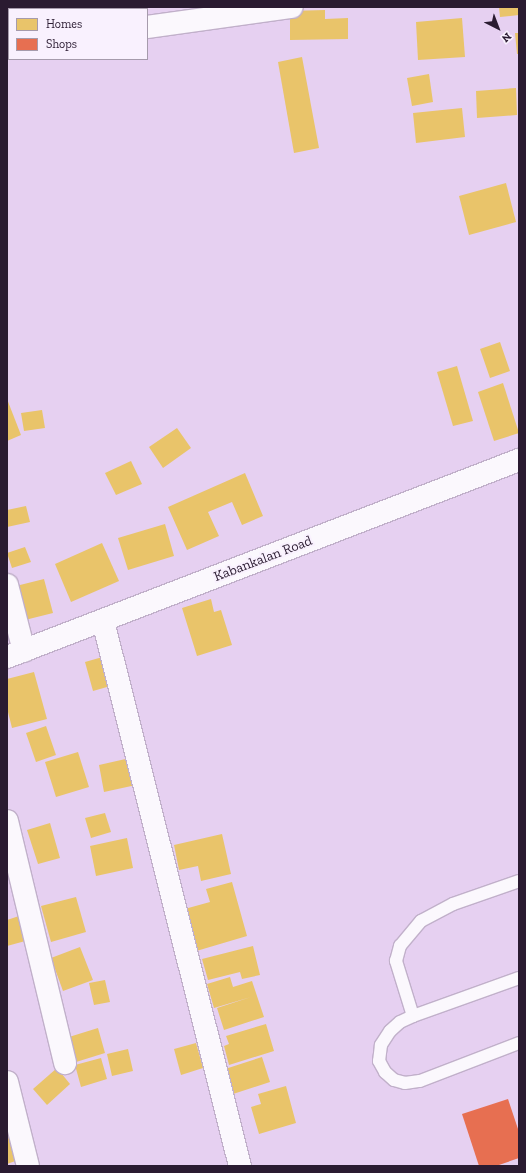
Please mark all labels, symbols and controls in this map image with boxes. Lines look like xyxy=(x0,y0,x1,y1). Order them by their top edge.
legend xyxy=(8,8,148,60)
north arrow xyxy=(478,8,518,48)
text: Homes xyxy=(46,17,82,31)
text: N xyxy=(499,30,514,45)
text: Shops xyxy=(46,37,77,51)
street label: Kabankalan Road xyxy=(212,533,314,585)

